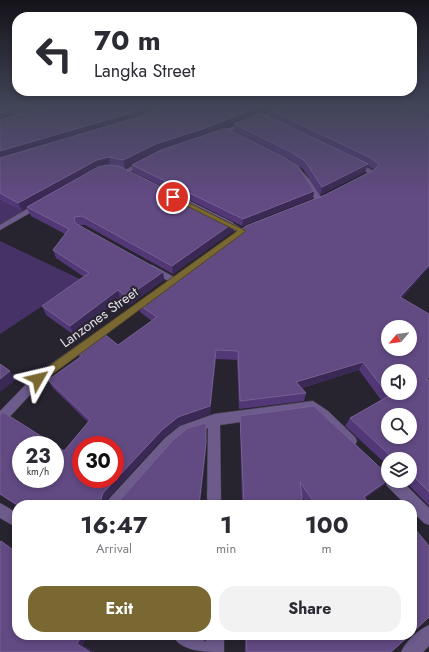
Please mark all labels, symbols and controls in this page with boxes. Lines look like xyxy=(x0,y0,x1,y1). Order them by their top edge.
text: 70 m xyxy=(94,20,161,61)
icon: left xyxy=(28,28,80,80)
text: Langka Street xyxy=(94,58,195,84)
pin xyxy=(156,180,190,214)
icon: arrive xyxy=(162,186,184,208)
street label: Lanzones Street xyxy=(56,281,143,352)
north arrow xyxy=(381,320,417,356)
map controls xyxy=(381,320,417,488)
position arrow xyxy=(17,358,59,400)
button: sound xyxy=(381,364,417,400)
button: search xyxy=(381,408,417,444)
speed limit sign: 30 xyxy=(72,436,124,488)
text: 23 xyxy=(25,442,51,471)
button: layers xyxy=(381,452,417,488)
text: km/h xyxy=(27,464,49,479)
text: 16:47 xyxy=(80,507,148,542)
text: 1 xyxy=(220,507,232,542)
text: 100 xyxy=(305,507,349,542)
text: Arrival xyxy=(96,539,132,558)
text: min xyxy=(216,539,236,558)
text: m xyxy=(322,539,332,558)
button: Exit xyxy=(28,586,211,632)
button: Share xyxy=(219,586,401,632)

